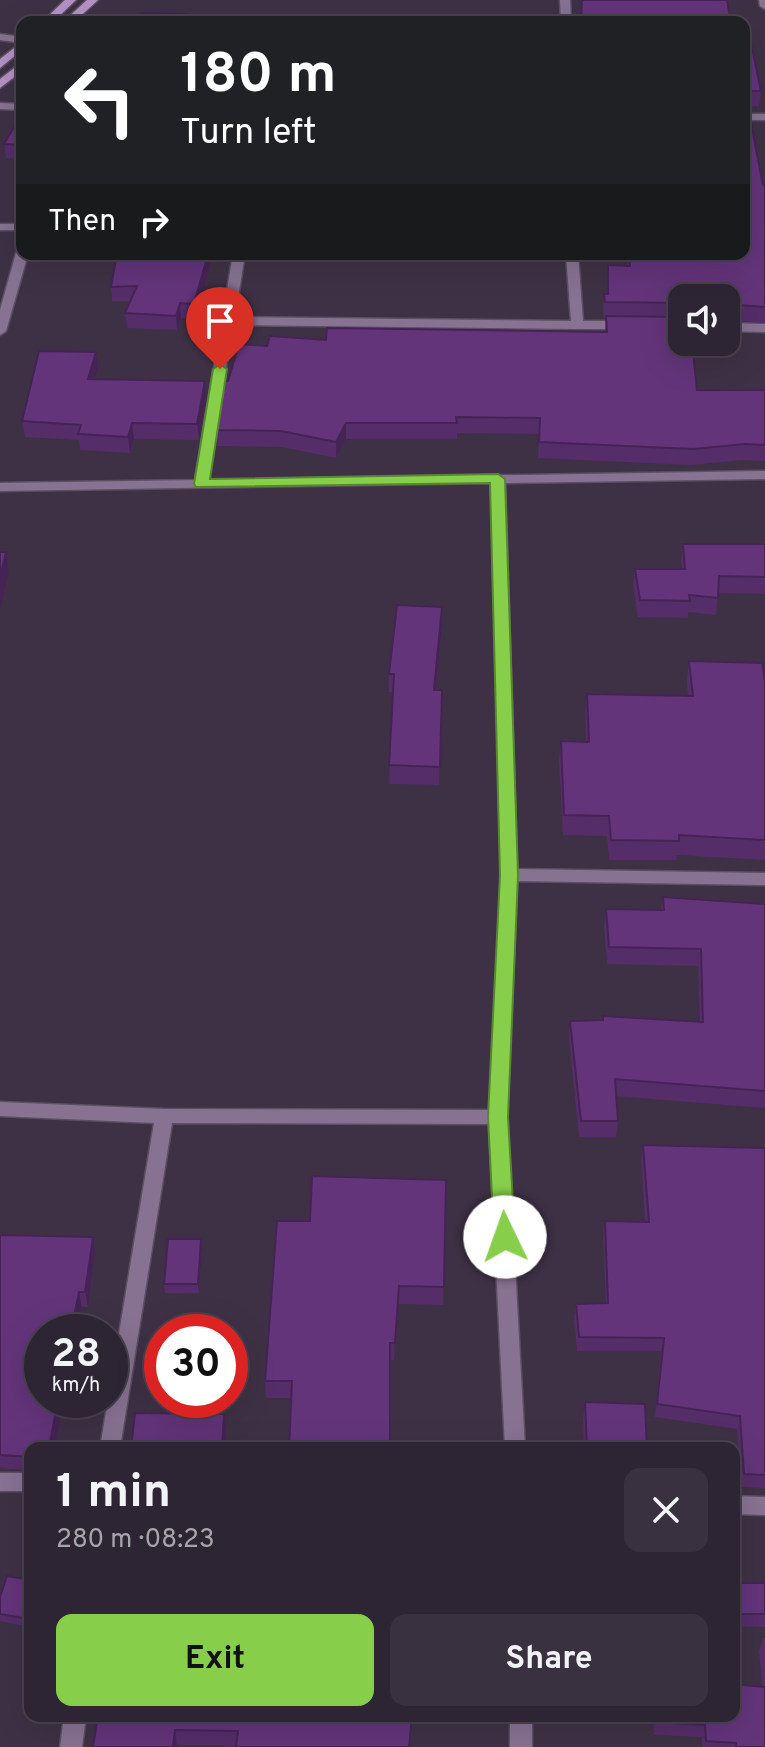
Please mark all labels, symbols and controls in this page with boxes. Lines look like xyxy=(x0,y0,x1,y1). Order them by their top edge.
text: 180 m xyxy=(180,42,337,112)
icon: left xyxy=(48,48,152,152)
text: Turn left xyxy=(180,111,317,157)
icon: right xyxy=(132,200,176,244)
text: Then xyxy=(48,204,116,241)
map controls xyxy=(668,284,740,356)
button: sound xyxy=(668,284,740,356)
pin xyxy=(186,287,254,369)
icon: arrive xyxy=(198,299,242,343)
position arrow xyxy=(463,1195,547,1279)
speed limit sign: 30 xyxy=(144,1314,248,1418)
text: 28 xyxy=(51,1331,101,1381)
text: km/h xyxy=(52,1373,100,1399)
text: 1 min xyxy=(56,1464,171,1524)
button: close xyxy=(624,1468,708,1552)
text: 280 m · 08:23 xyxy=(56,1524,215,1557)
button: Exit xyxy=(56,1614,374,1706)
button: Share xyxy=(390,1614,708,1706)

